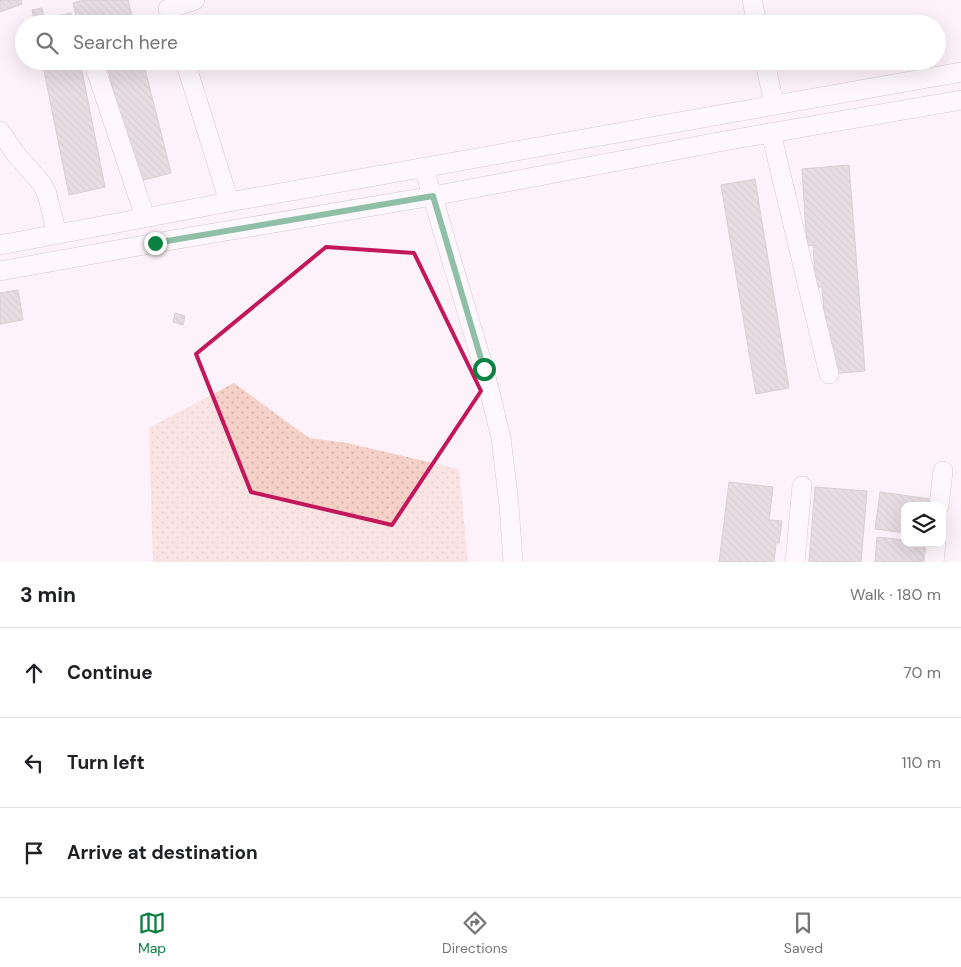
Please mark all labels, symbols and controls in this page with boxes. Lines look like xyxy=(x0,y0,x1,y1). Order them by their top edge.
search box xyxy=(15,15,946,70)
icon: search xyxy=(33,29,61,57)
text: Search here xyxy=(73,30,178,55)
route end xyxy=(144,232,167,255)
route start xyxy=(473,358,496,381)
map controls xyxy=(901,502,946,547)
button: layers xyxy=(901,502,946,547)
text: 3 min xyxy=(20,581,76,609)
text: Walk · 180 m xyxy=(850,584,941,605)
icon: ahead xyxy=(20,659,48,687)
text: Continue xyxy=(67,660,153,685)
text: 70 m xyxy=(903,662,941,683)
icon: left xyxy=(20,749,48,777)
text: Turn left xyxy=(67,750,145,775)
text: 110 m xyxy=(902,752,941,773)
icon: arrive xyxy=(20,839,48,867)
text: Arrive at destination xyxy=(67,840,258,865)
tab: Map xyxy=(138,909,166,957)
tab: Directions xyxy=(442,909,508,957)
tab: Saved xyxy=(784,909,823,957)

